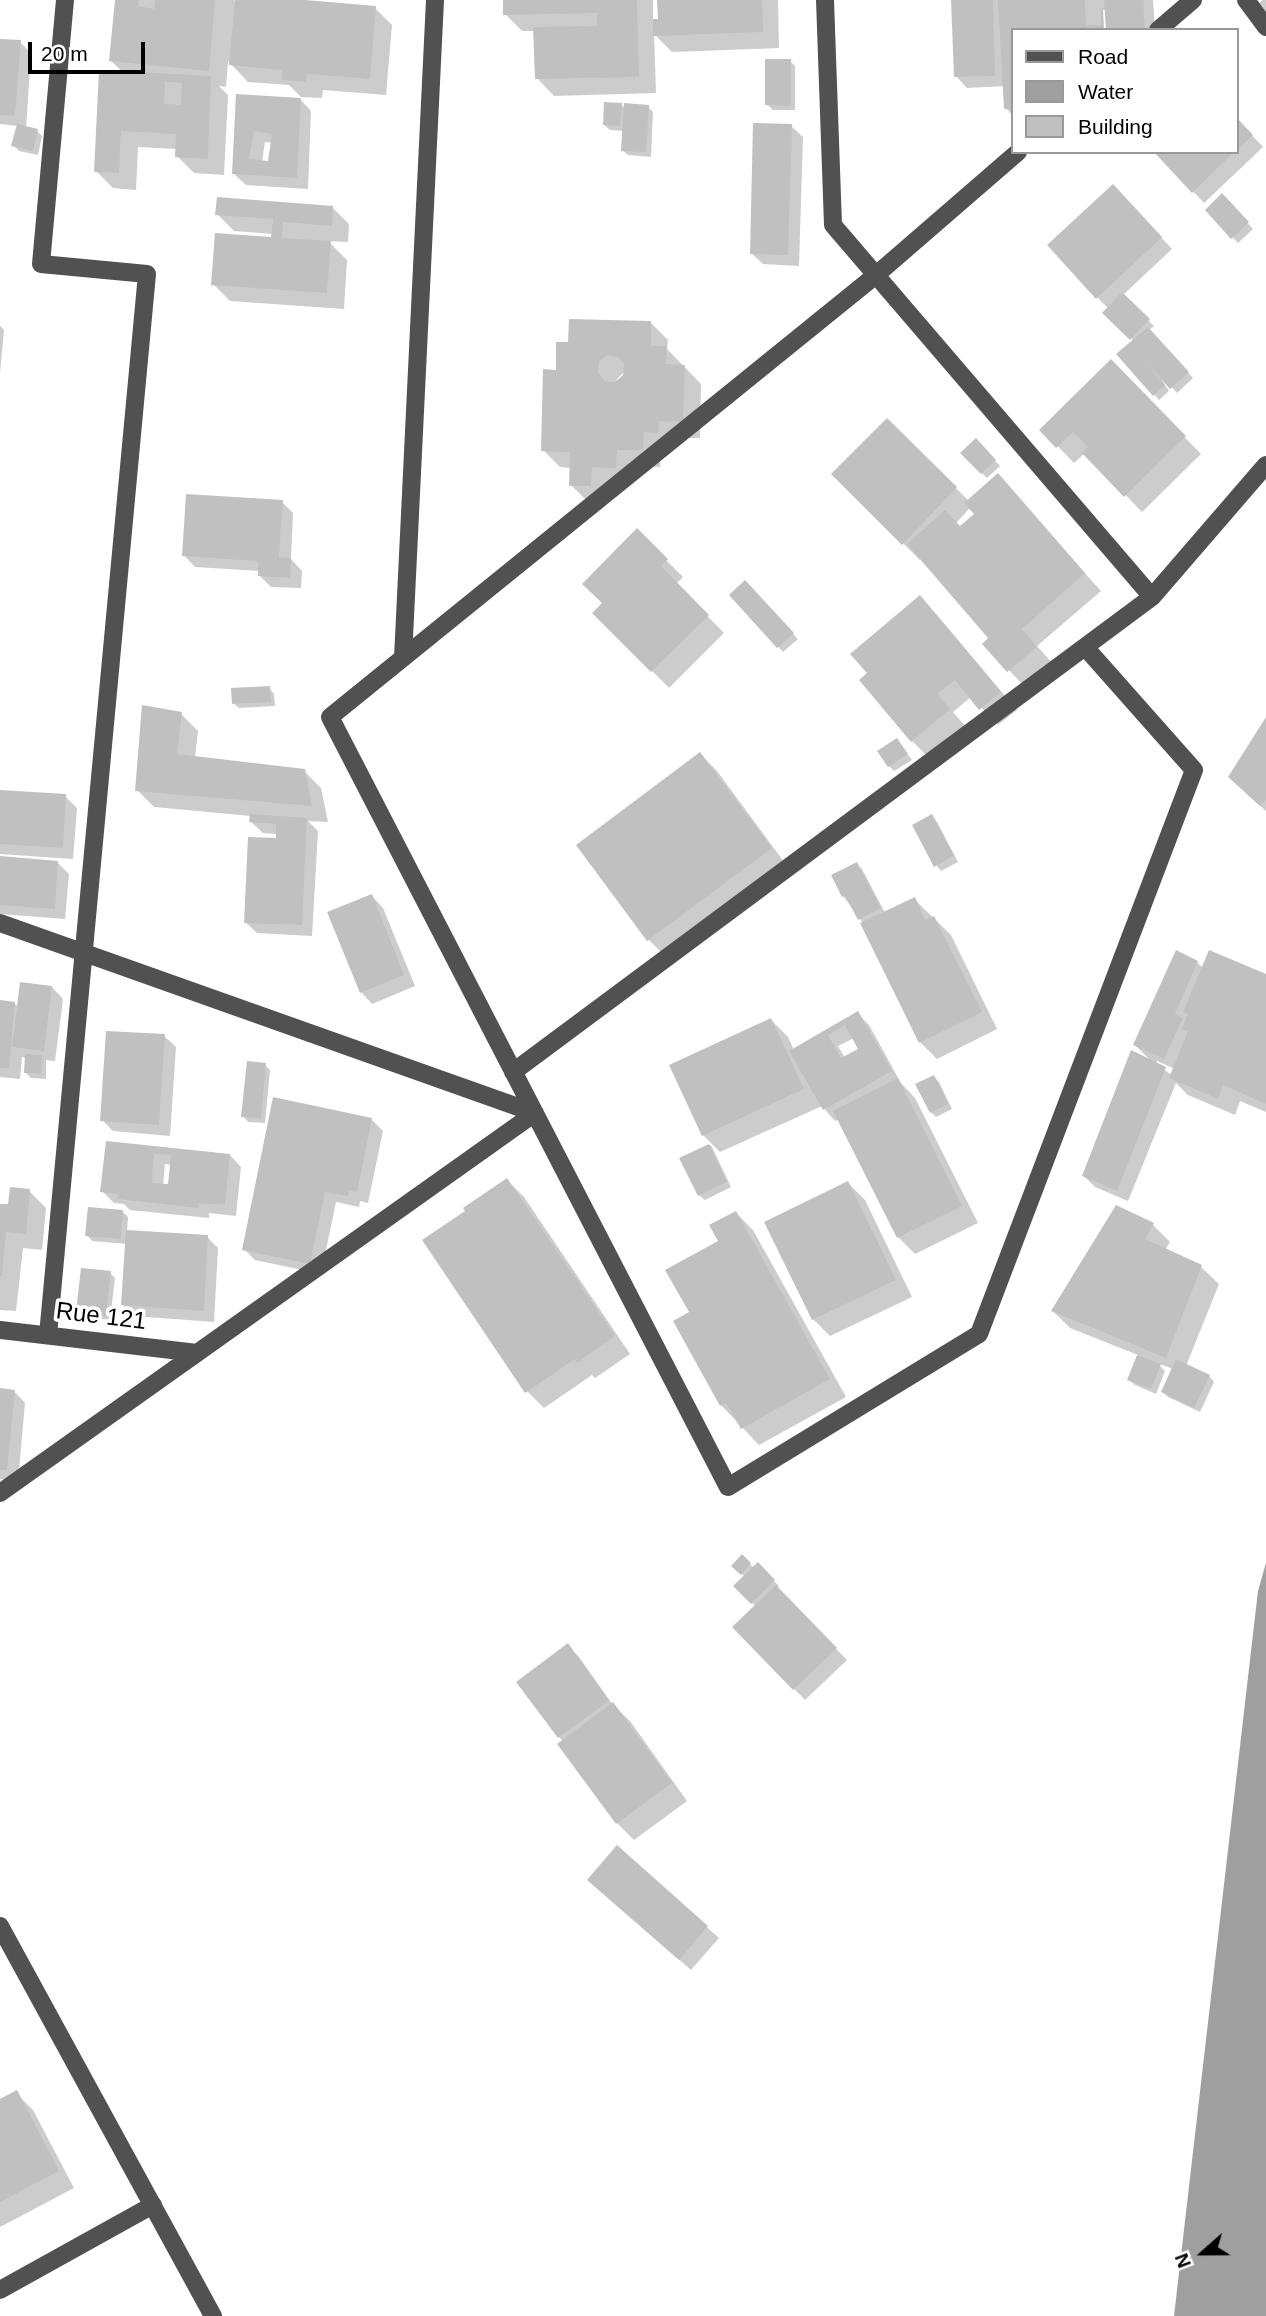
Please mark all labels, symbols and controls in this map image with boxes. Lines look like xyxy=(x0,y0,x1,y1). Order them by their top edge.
scale bar xyxy=(32,28,149,72)
legend xyxy=(1010,28,1238,154)
text: 20 m xyxy=(41,42,88,65)
text: Road xyxy=(1078,45,1128,68)
text: Water xyxy=(1078,80,1133,103)
text: Building xyxy=(1078,115,1153,138)
street label: Rue 121 xyxy=(54,1297,148,1337)
north arrow xyxy=(1168,2218,1238,2288)
text: N xyxy=(1171,2251,1195,2271)

